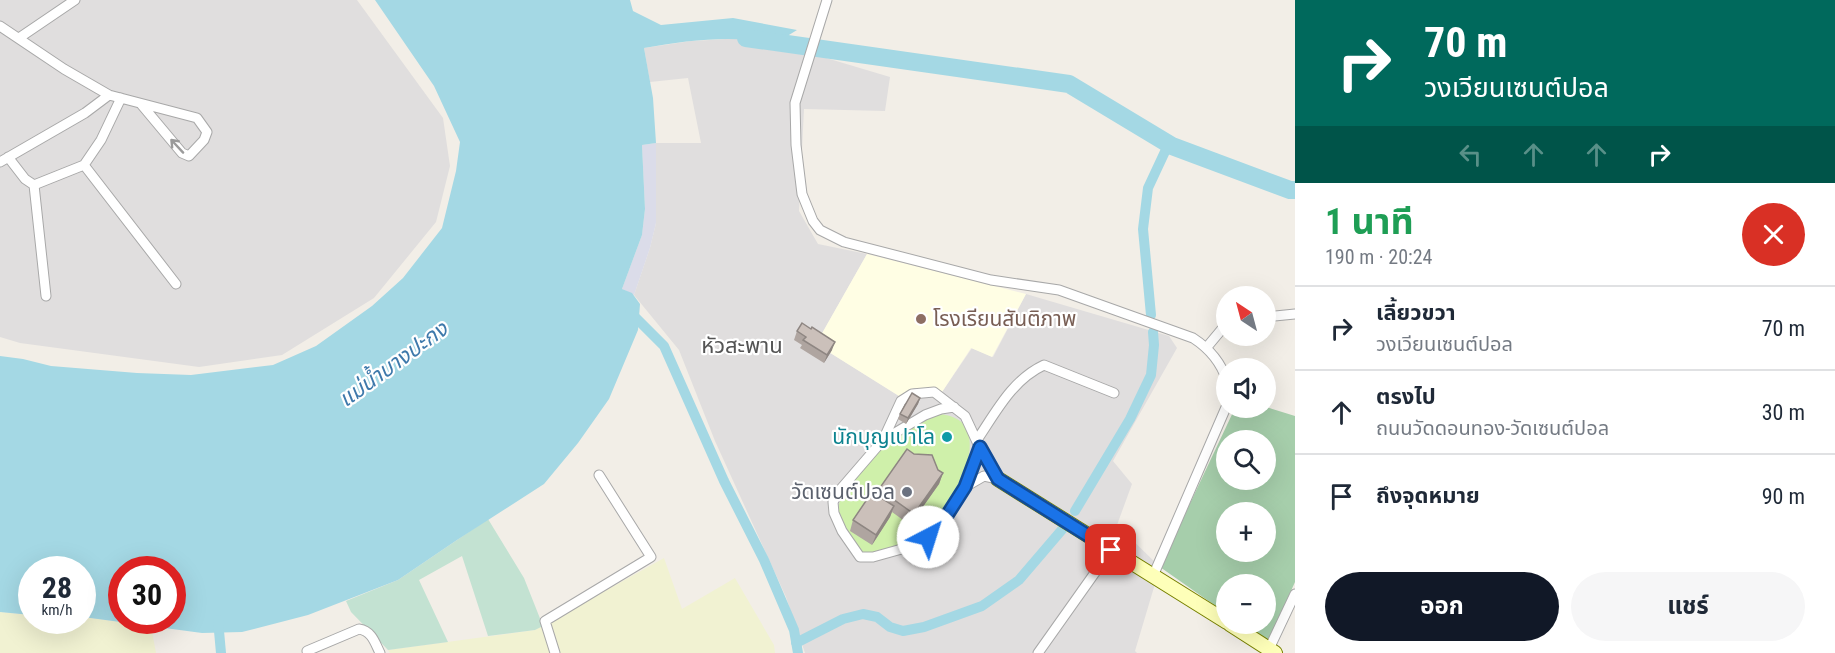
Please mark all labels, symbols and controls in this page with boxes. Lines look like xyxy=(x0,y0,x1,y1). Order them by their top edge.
text: 70 m xyxy=(1424,18,1507,67)
icon: right xyxy=(1325,24,1403,102)
text: วงเวียนเซนต์ปอล xyxy=(1424,72,1609,104)
icon: left xyxy=(1454,138,1487,171)
icon: ahead xyxy=(1517,138,1550,171)
icon: ahead xyxy=(1580,138,1613,171)
icon: right xyxy=(1643,138,1676,171)
one-way arrow xyxy=(170,139,184,154)
text: 1 นาที xyxy=(1325,201,1414,243)
button: close xyxy=(1742,203,1805,266)
text: 190 m · 20:24 xyxy=(1325,245,1432,269)
north arrow xyxy=(1216,286,1276,346)
map controls xyxy=(1216,286,1276,634)
text: เลี้ยวขวา xyxy=(1376,300,1456,325)
place label: โรงเรียนสันติภาพ xyxy=(933,307,1076,331)
marker: โรงเรียนสันติภาพ xyxy=(914,312,928,326)
icon: right xyxy=(1325,312,1358,345)
water label: แม่น้ำบางปะกง xyxy=(332,313,453,412)
text: 70 m xyxy=(1762,316,1805,341)
text: วงเวียนเซนต์ปอล xyxy=(1376,332,1513,356)
district label: หัวสะพาน xyxy=(701,333,783,358)
button: sound xyxy=(1216,358,1276,418)
text: ตรงไป xyxy=(1376,384,1436,409)
icon: ahead xyxy=(1325,396,1358,429)
text: 30 m xyxy=(1762,400,1805,425)
text: ถนนวัดดอนทอง-วัดเซนต์ปอล xyxy=(1376,416,1609,440)
place label: นักบุญเปาโล xyxy=(832,425,935,450)
marker: นักบุญเปาโล xyxy=(940,430,954,444)
button: search xyxy=(1216,430,1276,490)
place label: วัดเซนต์ปอล xyxy=(791,480,895,504)
icon: arrive xyxy=(1325,480,1358,513)
text: ถึงจุดหมาย xyxy=(1376,483,1480,508)
text: 90 m xyxy=(1762,484,1805,509)
marker: วัดเซนต์ปอล xyxy=(900,485,914,499)
button: + xyxy=(1216,502,1276,562)
position arrow xyxy=(896,505,960,569)
pin xyxy=(1085,524,1136,575)
icon: arrive xyxy=(1094,533,1127,566)
speed limit sign: 30 xyxy=(108,556,186,634)
text: 28 xyxy=(42,570,72,605)
button: ออก xyxy=(1325,572,1559,641)
button: แชร์ xyxy=(1571,572,1805,641)
button: − xyxy=(1216,574,1276,634)
text: km/h xyxy=(42,601,72,619)

